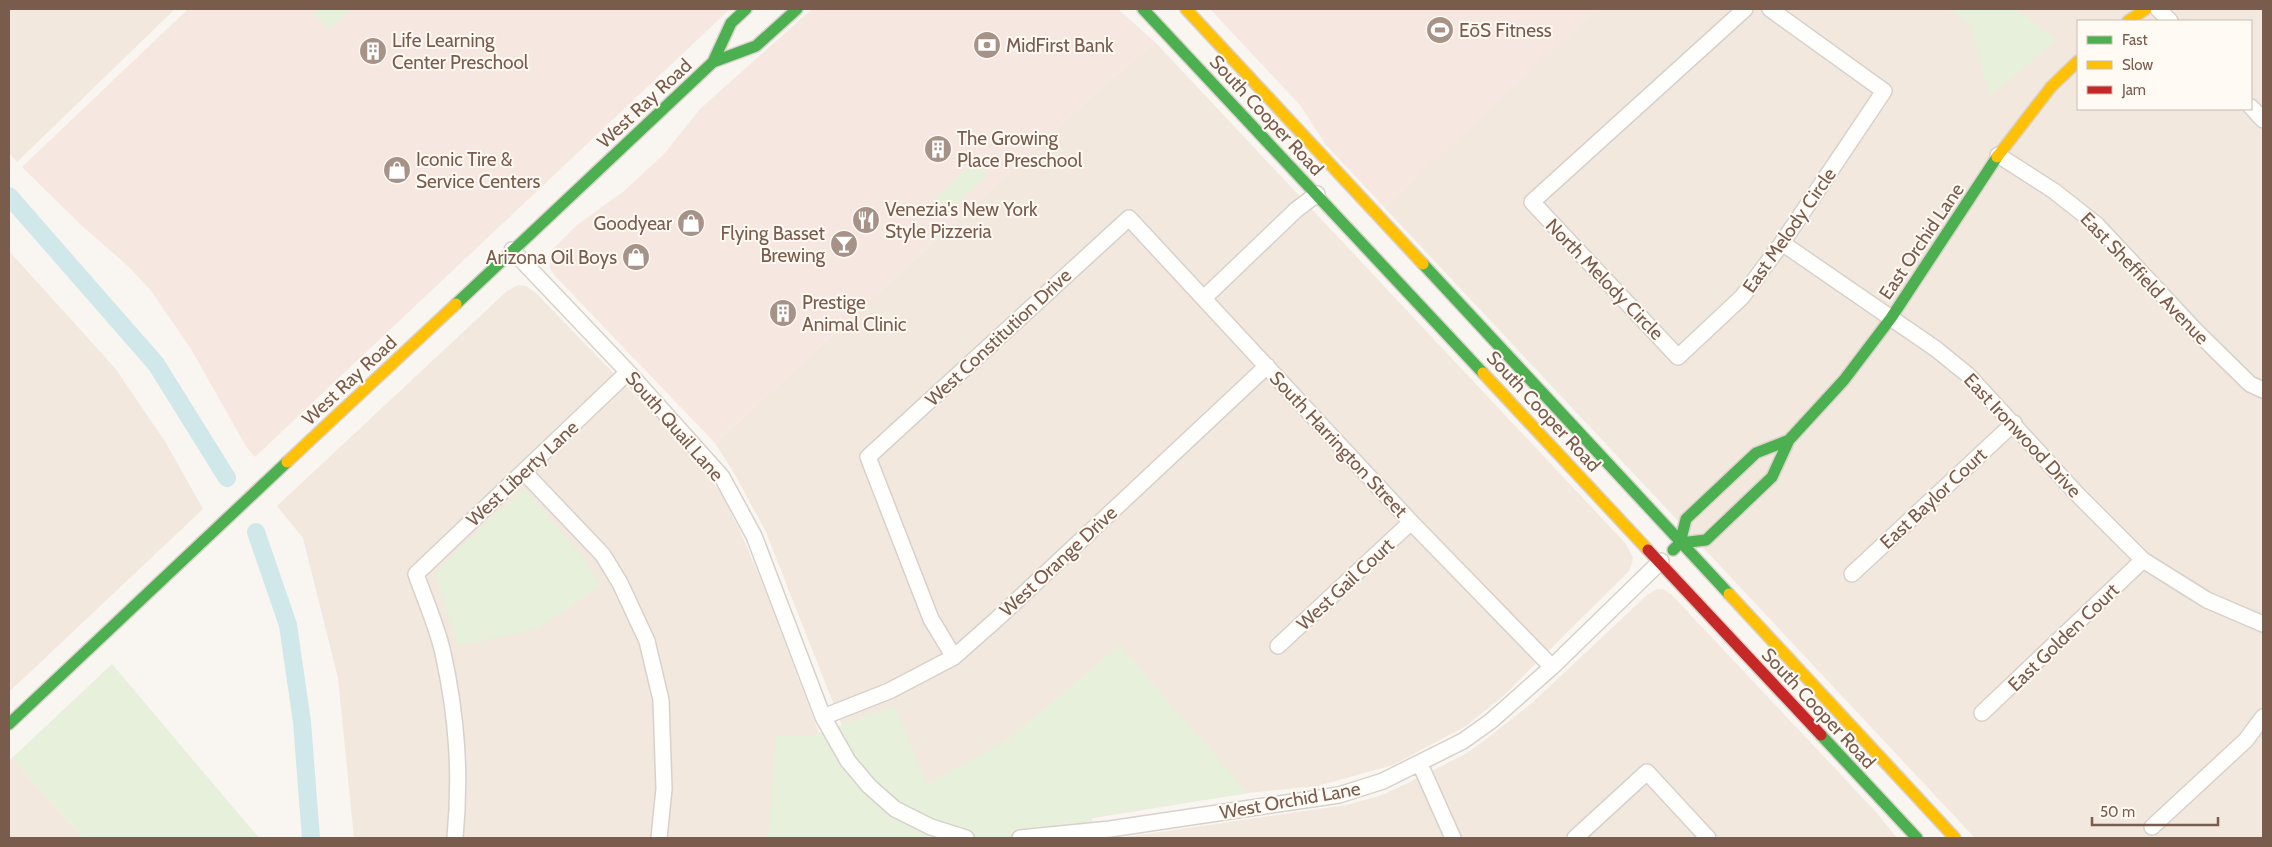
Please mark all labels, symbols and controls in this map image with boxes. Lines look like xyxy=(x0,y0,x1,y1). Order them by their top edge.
sports icon: EōS Fitness xyxy=(1425,15,1455,45)
place label: EōS Fitness xyxy=(1459,19,1552,42)
legend xyxy=(2077,20,2252,110)
place label: Life Learning Center Preschool xyxy=(392,29,529,74)
bank icon: MidFirst Bank xyxy=(972,30,1002,60)
text: Fast xyxy=(2122,31,2147,49)
place label: MidFirst Bank xyxy=(1006,34,1114,57)
building icon: Life Learning Center Preschool xyxy=(358,36,388,66)
street label: South Cooper Road xyxy=(1205,50,1328,180)
street label: West Ray Road xyxy=(592,54,696,153)
text: Slow xyxy=(2122,56,2153,74)
text: Jam xyxy=(2121,81,2146,99)
place label: The Growing Place Preschool xyxy=(957,127,1083,172)
building icon: The Growing Place Preschool xyxy=(923,134,953,164)
place label: Iconic Tire & Service Centers xyxy=(416,148,540,193)
shop icon: Iconic Tire & Service Centers xyxy=(382,155,412,185)
street label: East Melody Circle xyxy=(1738,163,1841,297)
street label: East Orchid Lane xyxy=(1874,179,1969,304)
place label: Venezia's New York Style Pizzeria xyxy=(885,198,1038,243)
restaurant icon: Venezia's New York Style Pizzeria xyxy=(851,205,881,235)
street label: East Sheffield Avenue xyxy=(2076,207,2214,349)
shop icon: Goodyear xyxy=(676,208,706,238)
place label: Goodyear xyxy=(594,212,672,235)
street label: North Melody Circle xyxy=(1541,214,1669,345)
place label: Flying Basset Brewing xyxy=(720,222,826,267)
bar icon: Flying Basset Brewing xyxy=(829,229,859,259)
shop icon: Arizona Oil Boys xyxy=(621,242,651,272)
place label: Arizona Oil Boys xyxy=(486,246,617,269)
street label: West Constitution Drive xyxy=(921,264,1076,411)
place label: Prestige Animal Clinic xyxy=(802,291,907,336)
building icon: Prestige Animal Clinic xyxy=(768,298,798,328)
street label: West Ray Road xyxy=(297,331,401,430)
street label: South Cooper Road xyxy=(1482,346,1605,476)
street label: South Harrington Street xyxy=(1265,366,1413,523)
street label: South Quail Lane xyxy=(621,367,729,486)
street label: East Ironwood Drive xyxy=(1959,368,2086,502)
street label: West Liberty Lane xyxy=(462,415,583,531)
street label: East Baylor Court xyxy=(1875,443,1992,554)
street label: West Orange Drive xyxy=(995,501,1122,622)
street label: West Gail Court xyxy=(1292,533,1399,635)
street label: East Golden Court xyxy=(2003,578,2124,696)
street label: South Cooper Road xyxy=(1757,643,1880,773)
street label: West Orchid Lane xyxy=(1218,777,1363,824)
scale bar xyxy=(2092,794,2218,826)
text: 50 m xyxy=(2100,803,2135,821)

